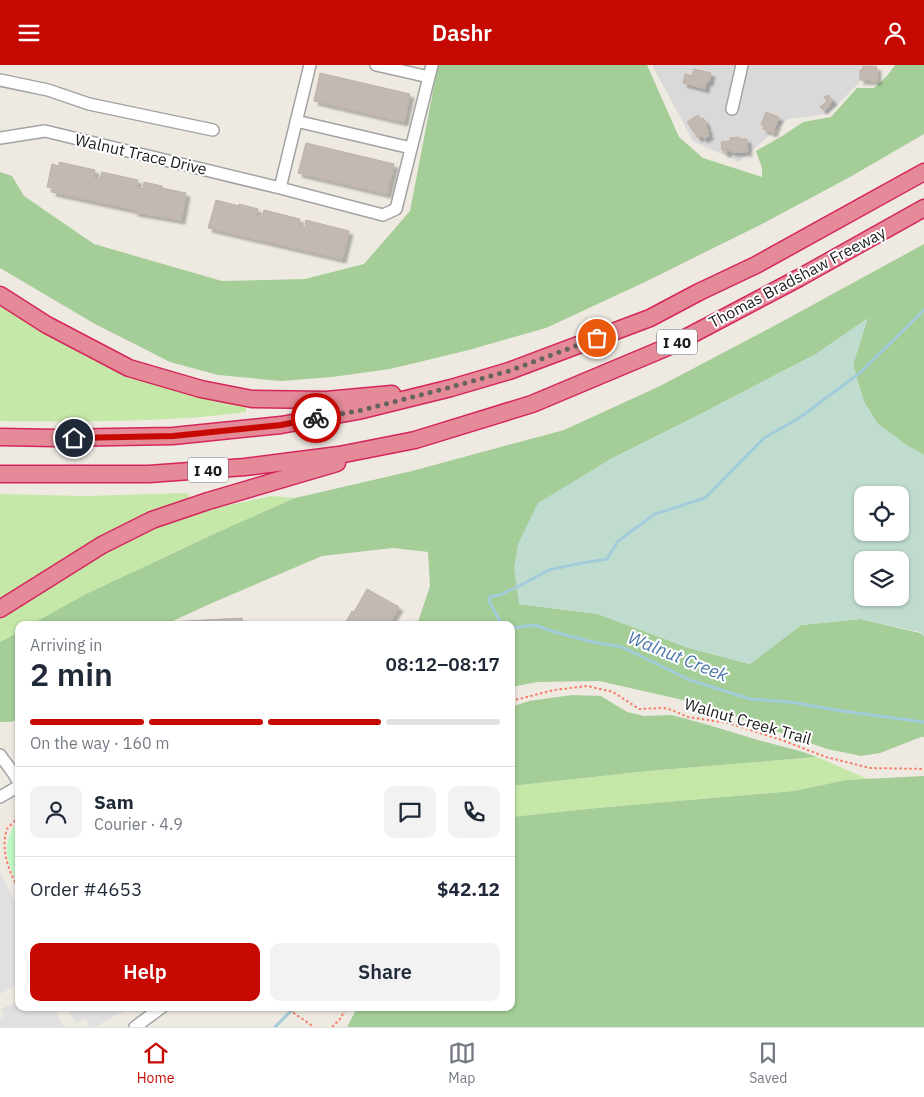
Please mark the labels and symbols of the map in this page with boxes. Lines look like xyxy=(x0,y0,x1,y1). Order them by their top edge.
street label: Walnut Trace Drive xyxy=(73,129,209,179)
street label: Thomas Bradshaw Freeway xyxy=(705,222,889,332)
pin xyxy=(576,317,618,359)
road number: I 40 xyxy=(657,329,697,355)
courier xyxy=(291,393,341,443)
pin xyxy=(53,417,95,459)
road number: I 40 xyxy=(188,457,228,483)
water label: Walnut Creek xyxy=(625,626,732,687)
street label: Walnut Creek Trail xyxy=(682,693,814,749)

